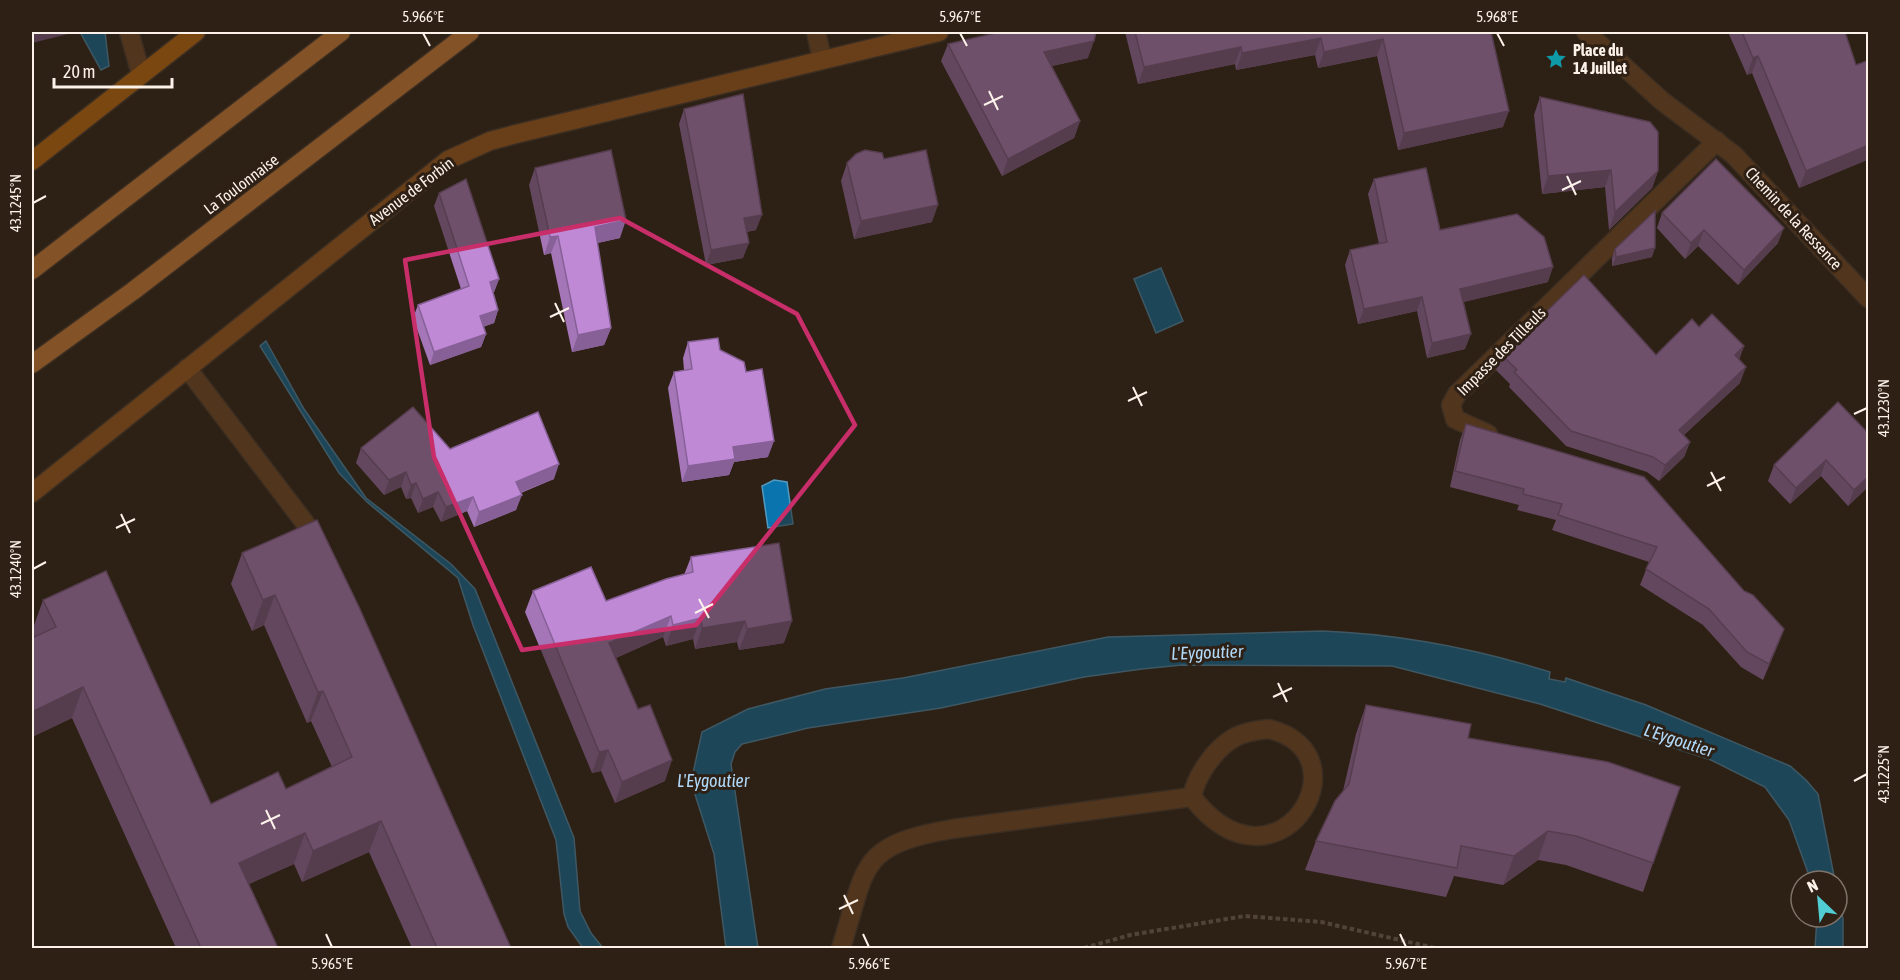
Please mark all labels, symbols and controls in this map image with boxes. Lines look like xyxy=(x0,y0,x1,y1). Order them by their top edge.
text: 5.966°E xyxy=(402,8,444,25)
text: 5.967°E xyxy=(939,8,981,25)
text: 5.968°E xyxy=(1476,8,1518,25)
place label: Place du 14 Juillet xyxy=(1573,41,1627,77)
place icon: Place du 14 Juillet xyxy=(1544,47,1568,71)
scale bar xyxy=(54,51,172,89)
text: 20 m xyxy=(63,61,95,82)
street label: La Toulonnaise xyxy=(200,150,282,218)
street label: Avenue de Forbin xyxy=(365,153,457,229)
street label: Chemin de la Ressence xyxy=(1742,163,1846,273)
text: 43.1245°N xyxy=(7,174,24,232)
street label: Impasse des Tilleuls xyxy=(1453,303,1550,400)
text: 43.1230°N xyxy=(1875,379,1892,437)
text: 43.1240°N xyxy=(7,540,24,598)
water label: L'Eygoutier xyxy=(1171,640,1244,664)
water label: L'Eygoutier xyxy=(1642,719,1717,761)
text: 43.1225°N xyxy=(1875,745,1892,803)
water label: L'Eygoutier xyxy=(677,770,750,791)
north arrow xyxy=(1789,869,1849,929)
text: N xyxy=(1804,875,1821,896)
text: 5.965°E xyxy=(311,955,353,972)
text: 5.966°E xyxy=(848,955,890,972)
text: 5.967°E xyxy=(1385,955,1427,972)

